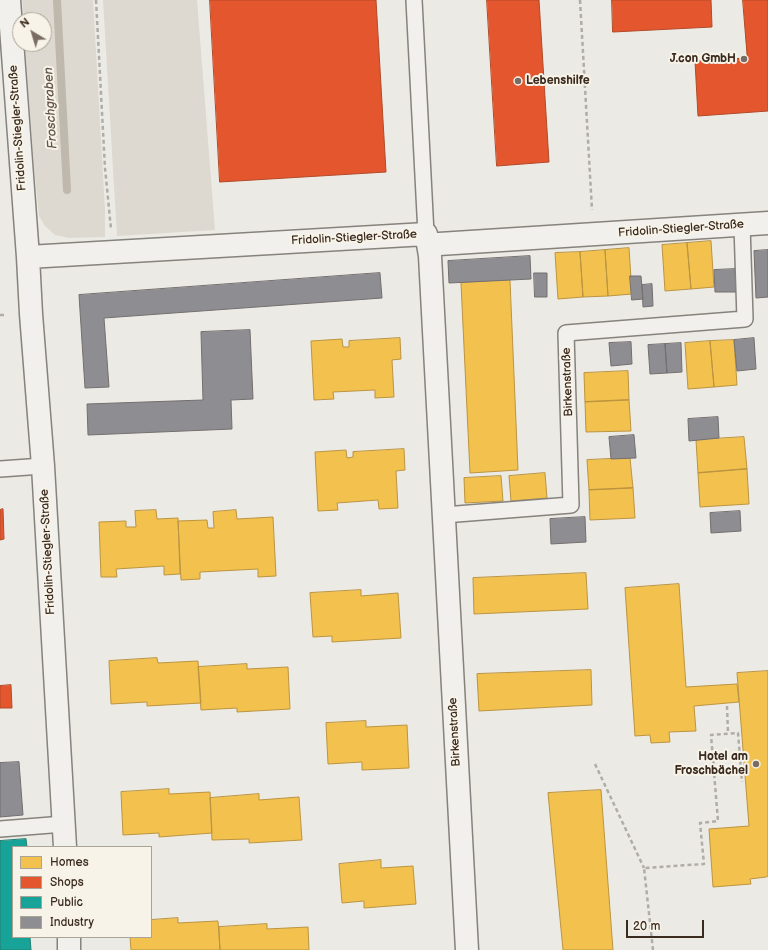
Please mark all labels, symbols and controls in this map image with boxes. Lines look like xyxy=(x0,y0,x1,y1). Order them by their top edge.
north arrow xyxy=(12,12,52,52)
text: N xyxy=(18,15,32,31)
place label: J.con GmbH xyxy=(670,52,736,66)
marker: J.con GmbH xyxy=(739,54,749,64)
street label: Fridolin-Stiegler-Straße xyxy=(6,65,30,191)
water label: Froschgraben xyxy=(41,67,61,149)
place label: Lebenshilfe xyxy=(526,74,590,88)
marker: Lebenshilfe xyxy=(513,76,523,86)
street label: Fridolin-Stiegler-Straße xyxy=(618,217,744,241)
street label: Fridolin-Stiegler-Straße xyxy=(291,228,417,248)
street label: Birkenstraße xyxy=(560,347,576,417)
street label: Fridolin-Stiegler-Straße xyxy=(38,489,58,615)
street label: Birkenstraße xyxy=(446,697,464,767)
place label: Hotel am Froschbächel xyxy=(675,750,748,778)
marker: Hotel am Froschbächel xyxy=(751,759,761,769)
legend xyxy=(12,846,152,938)
text: Homes xyxy=(50,855,89,870)
text: Shops xyxy=(50,875,84,890)
text: Public xyxy=(50,895,83,910)
scale bar xyxy=(628,912,706,938)
text: Industry xyxy=(50,915,94,930)
text: 20 m xyxy=(633,919,660,934)

